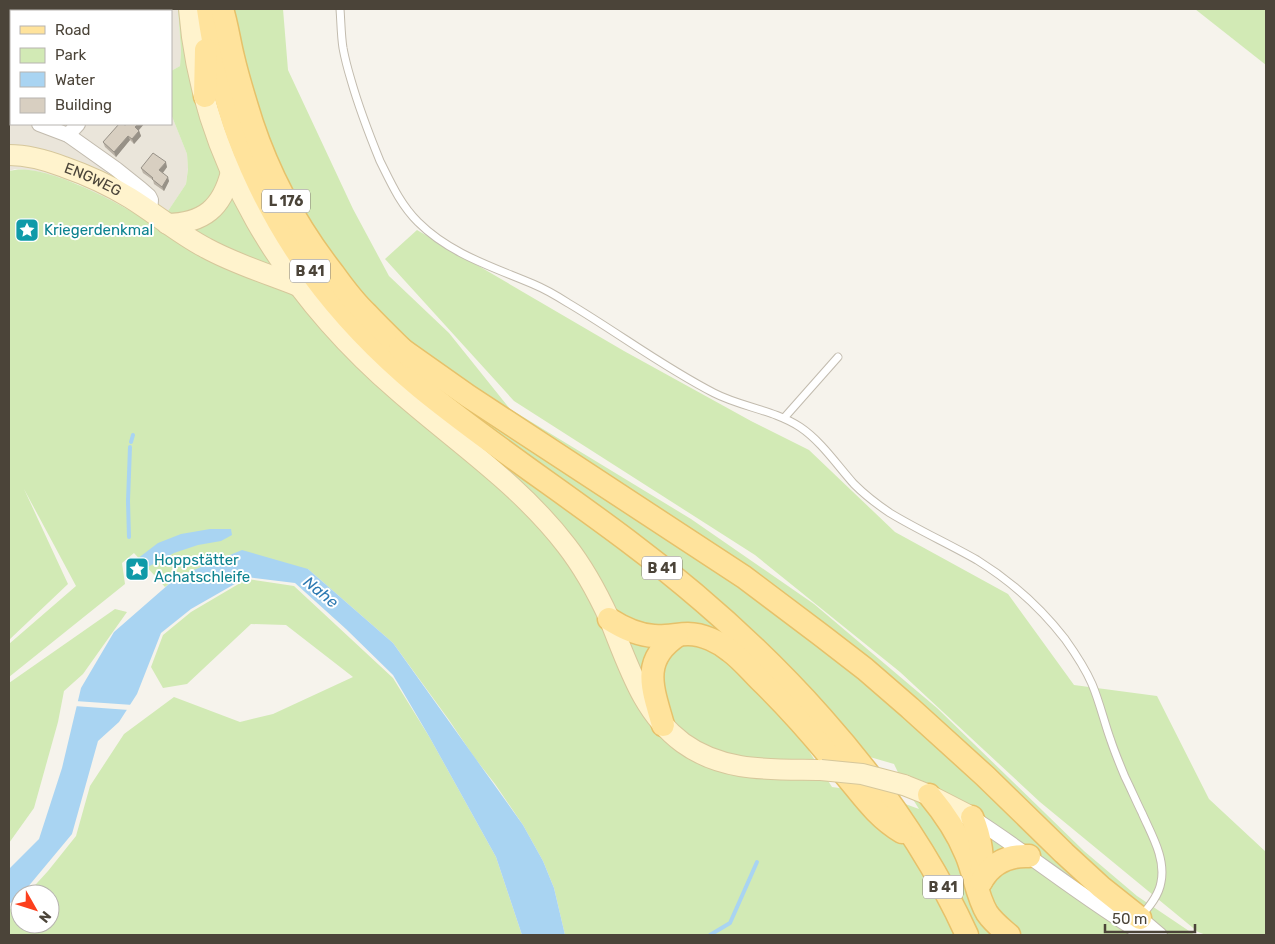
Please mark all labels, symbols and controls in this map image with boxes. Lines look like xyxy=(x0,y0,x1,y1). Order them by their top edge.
legend xyxy=(10,10,172,125)
text: Road xyxy=(55,21,91,39)
text: Park xyxy=(55,46,86,64)
text: Water xyxy=(55,71,95,89)
text: Building xyxy=(55,96,112,114)
street label: ENGWEG xyxy=(62,159,125,200)
road number: L 176 xyxy=(262,190,310,212)
place icon: Kriegerdenkmal xyxy=(14,217,40,243)
place label: Kriegerdenkmal xyxy=(44,221,153,239)
road number: B 41 xyxy=(290,260,330,282)
place label: Hoppstätter Achatschleife xyxy=(154,551,250,586)
place icon: Hoppstätter Achatschleife xyxy=(124,556,150,582)
road number: B 41 xyxy=(642,556,682,580)
water label: Nahe xyxy=(300,572,342,612)
road number: B 41 xyxy=(923,876,963,899)
north arrow xyxy=(10,884,60,934)
scale bar xyxy=(1105,902,1195,934)
text: N xyxy=(35,908,54,926)
text: 50 m xyxy=(1112,910,1147,928)

